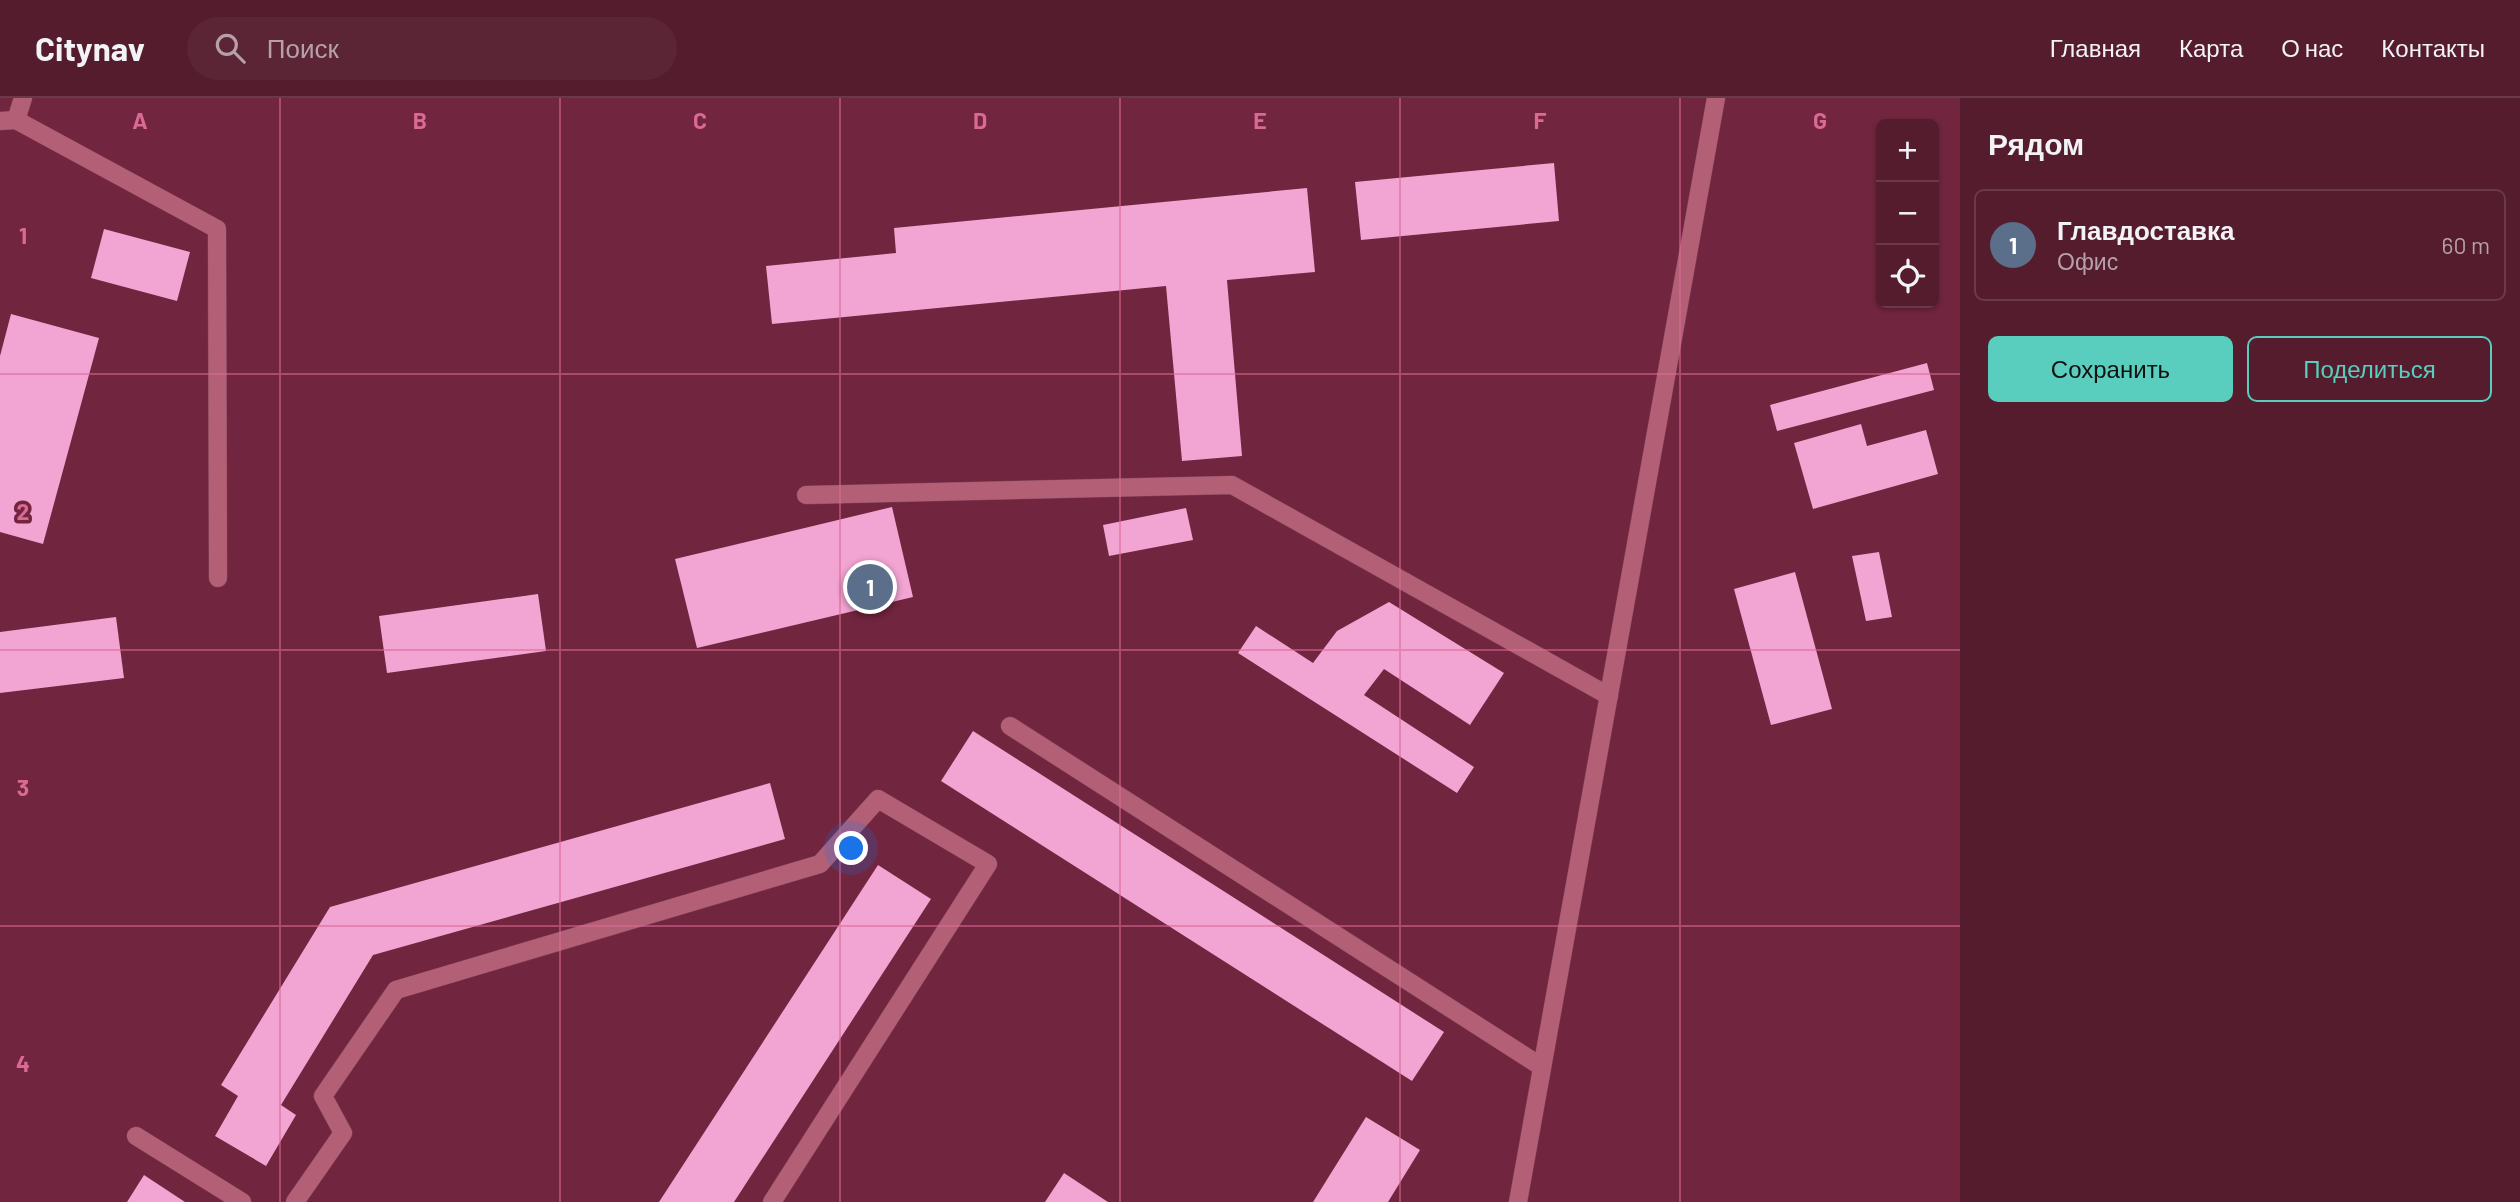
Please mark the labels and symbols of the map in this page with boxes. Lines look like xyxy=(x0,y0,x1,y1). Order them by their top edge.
text: A xyxy=(132,106,148,134)
text: B xyxy=(413,106,427,134)
text: C xyxy=(693,106,707,134)
text: D xyxy=(973,106,987,134)
text: E xyxy=(1253,106,1267,134)
text: F xyxy=(1534,106,1547,134)
text: G xyxy=(1813,106,1827,134)
text: 1 xyxy=(19,221,27,249)
text: 2 xyxy=(17,497,29,525)
pin: 1 xyxy=(847,561,893,613)
text: 3 xyxy=(17,773,29,801)
your location xyxy=(834,831,868,865)
text: 4 xyxy=(16,1049,30,1077)

